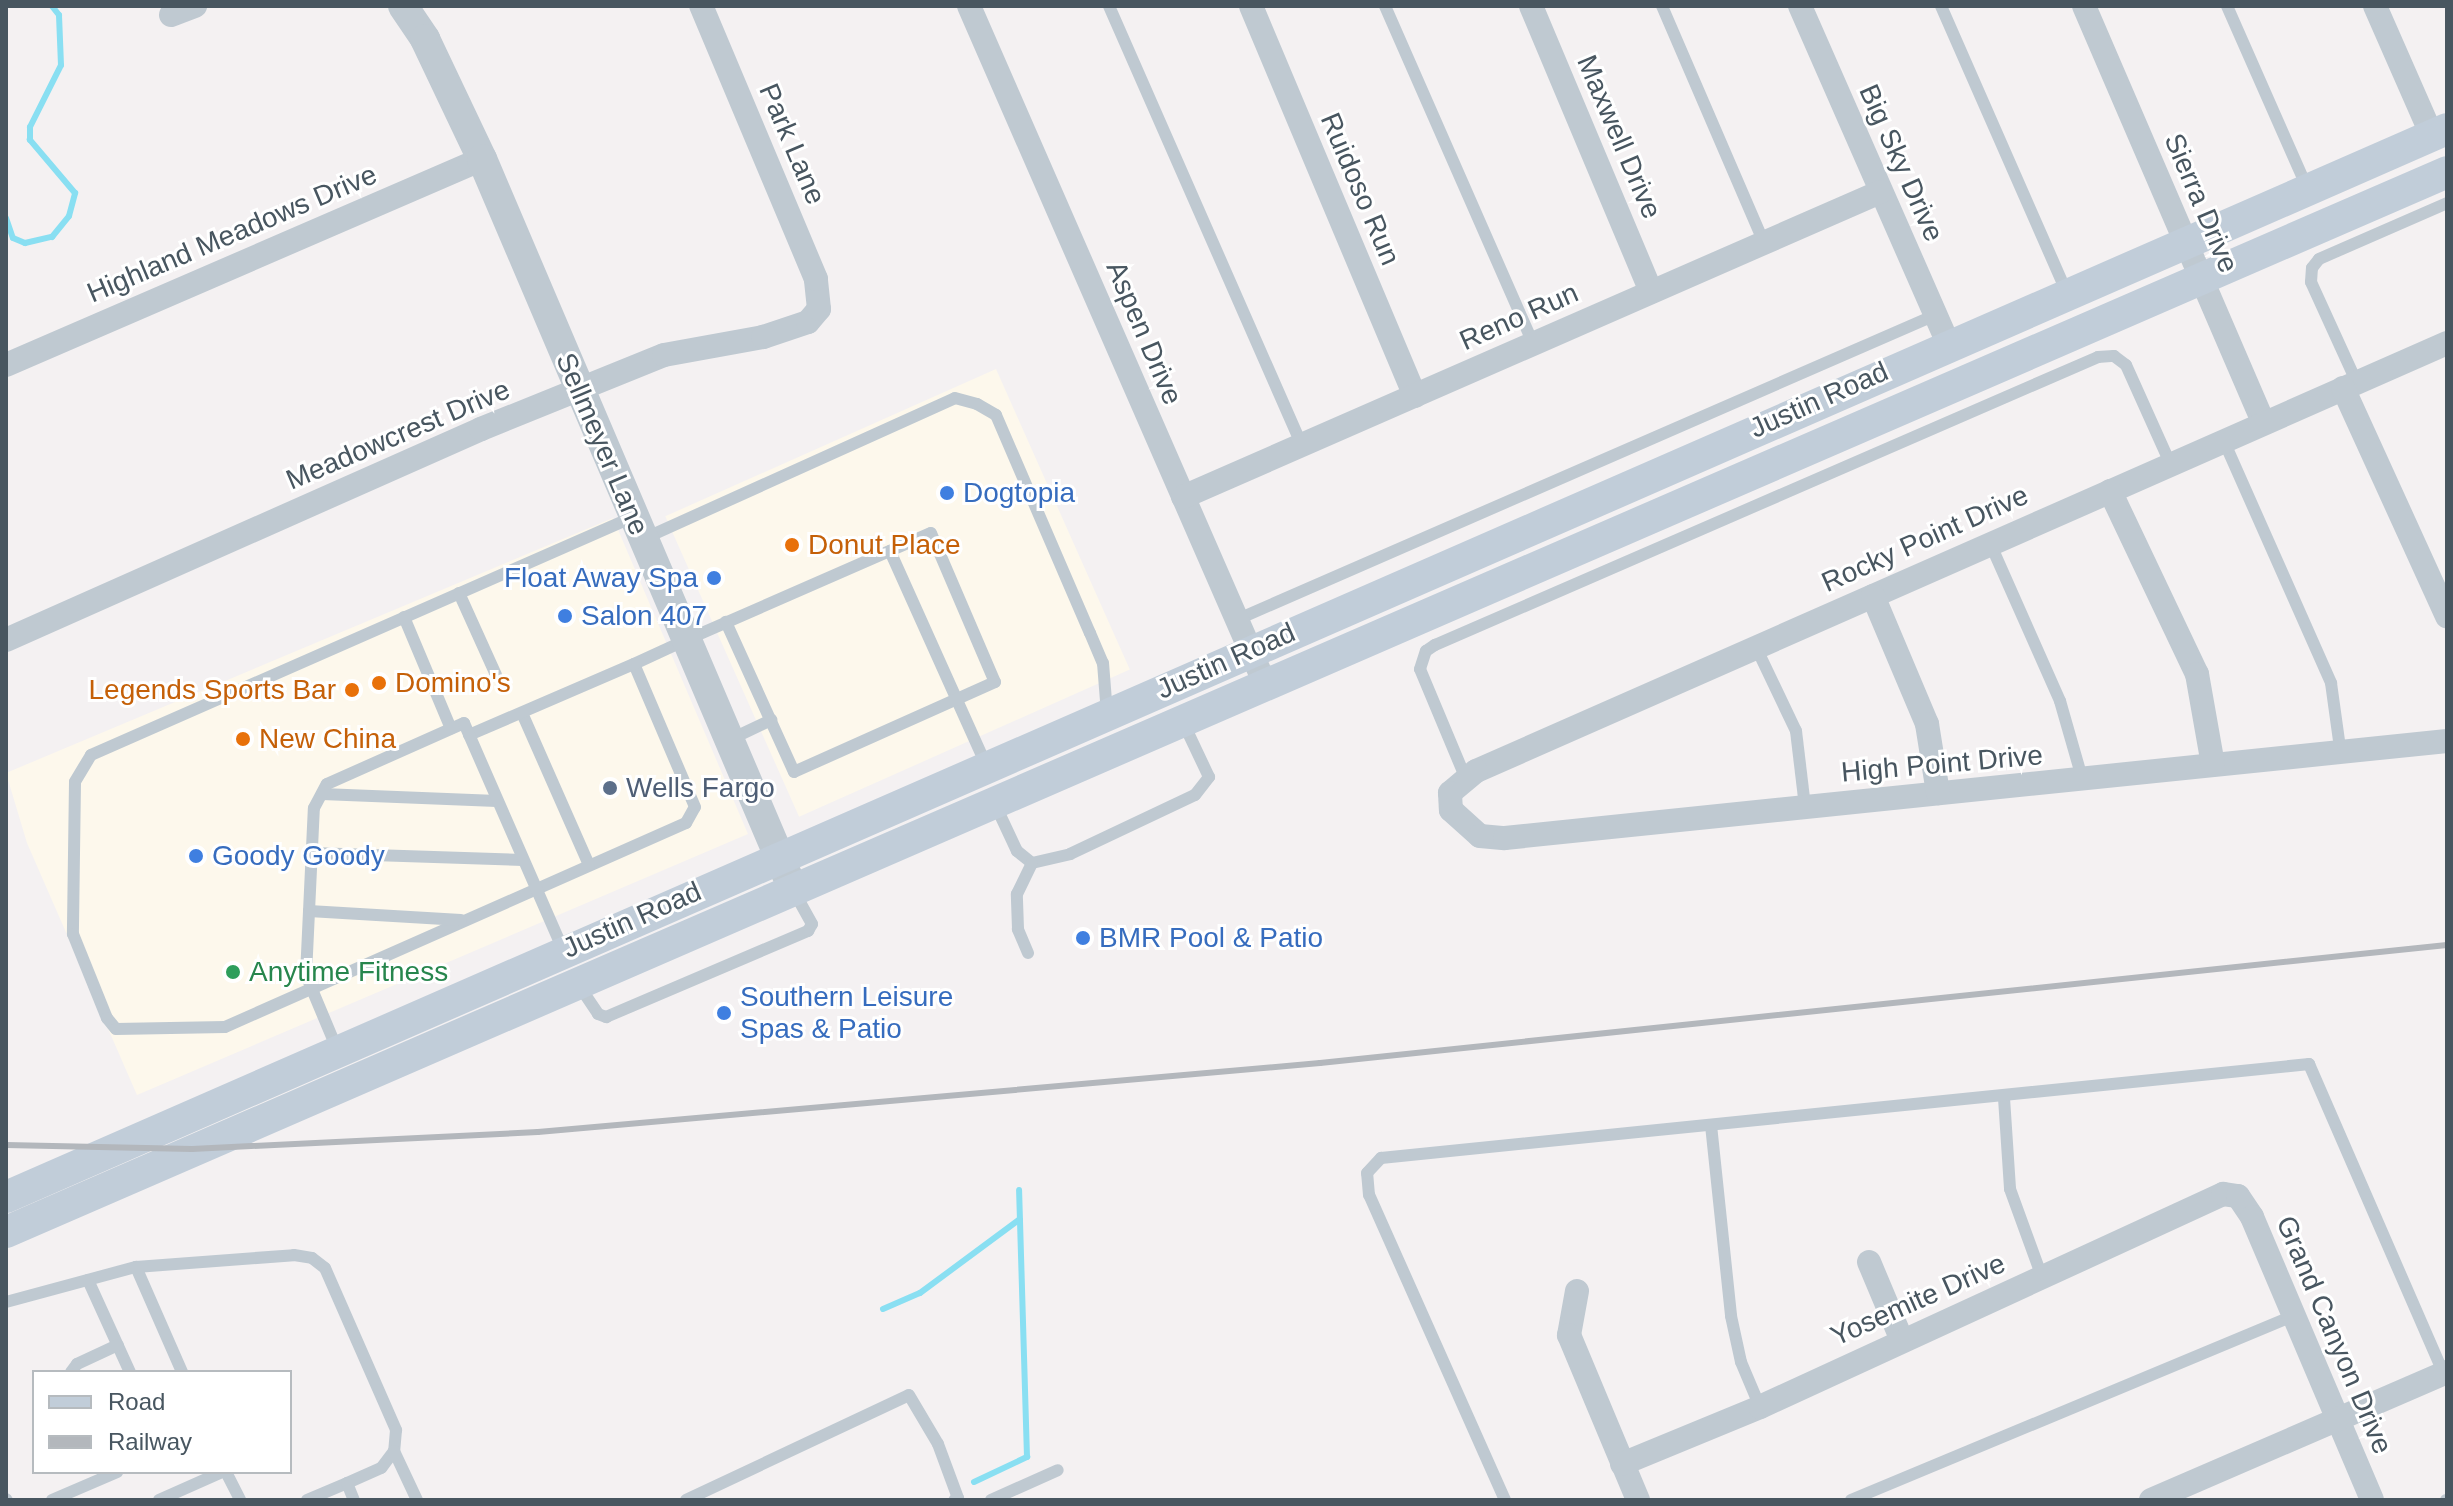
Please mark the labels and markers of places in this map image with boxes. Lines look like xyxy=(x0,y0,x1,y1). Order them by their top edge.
place label: Dogtopia xyxy=(963,476,1075,510)
marker: Dogtopia xyxy=(938,484,956,502)
place label: Donut Place xyxy=(808,528,961,562)
marker: Donut Place xyxy=(783,536,801,554)
place label: Float Away Spa xyxy=(502,561,698,595)
marker: Float Away Spa xyxy=(705,569,723,587)
place label: Salon 407 xyxy=(581,599,707,633)
marker: Salon 407 xyxy=(556,607,574,625)
place label: Domino's xyxy=(395,666,511,700)
place label: Legends Sports Bar xyxy=(89,673,336,707)
marker: Domino's xyxy=(370,674,388,692)
marker: Legends Sports Bar xyxy=(343,681,361,699)
place label: New China xyxy=(259,722,396,756)
marker: New China xyxy=(234,730,252,748)
place label: Wells Fargo xyxy=(626,771,775,805)
marker: Wells Fargo xyxy=(601,779,619,797)
place label: Goody Goody xyxy=(212,839,385,873)
marker: Goody Goody xyxy=(187,847,205,865)
place label: BMR Pool & Patio xyxy=(1099,921,1323,955)
marker: BMR Pool & Patio xyxy=(1074,929,1092,947)
place label: Anytime Fitness xyxy=(249,955,448,989)
marker: Anytime Fitness xyxy=(224,963,242,981)
place label: Southern Leisure Spas & Patio xyxy=(740,980,953,1046)
marker: Southern Leisure Spas & Patio xyxy=(715,1004,733,1022)

